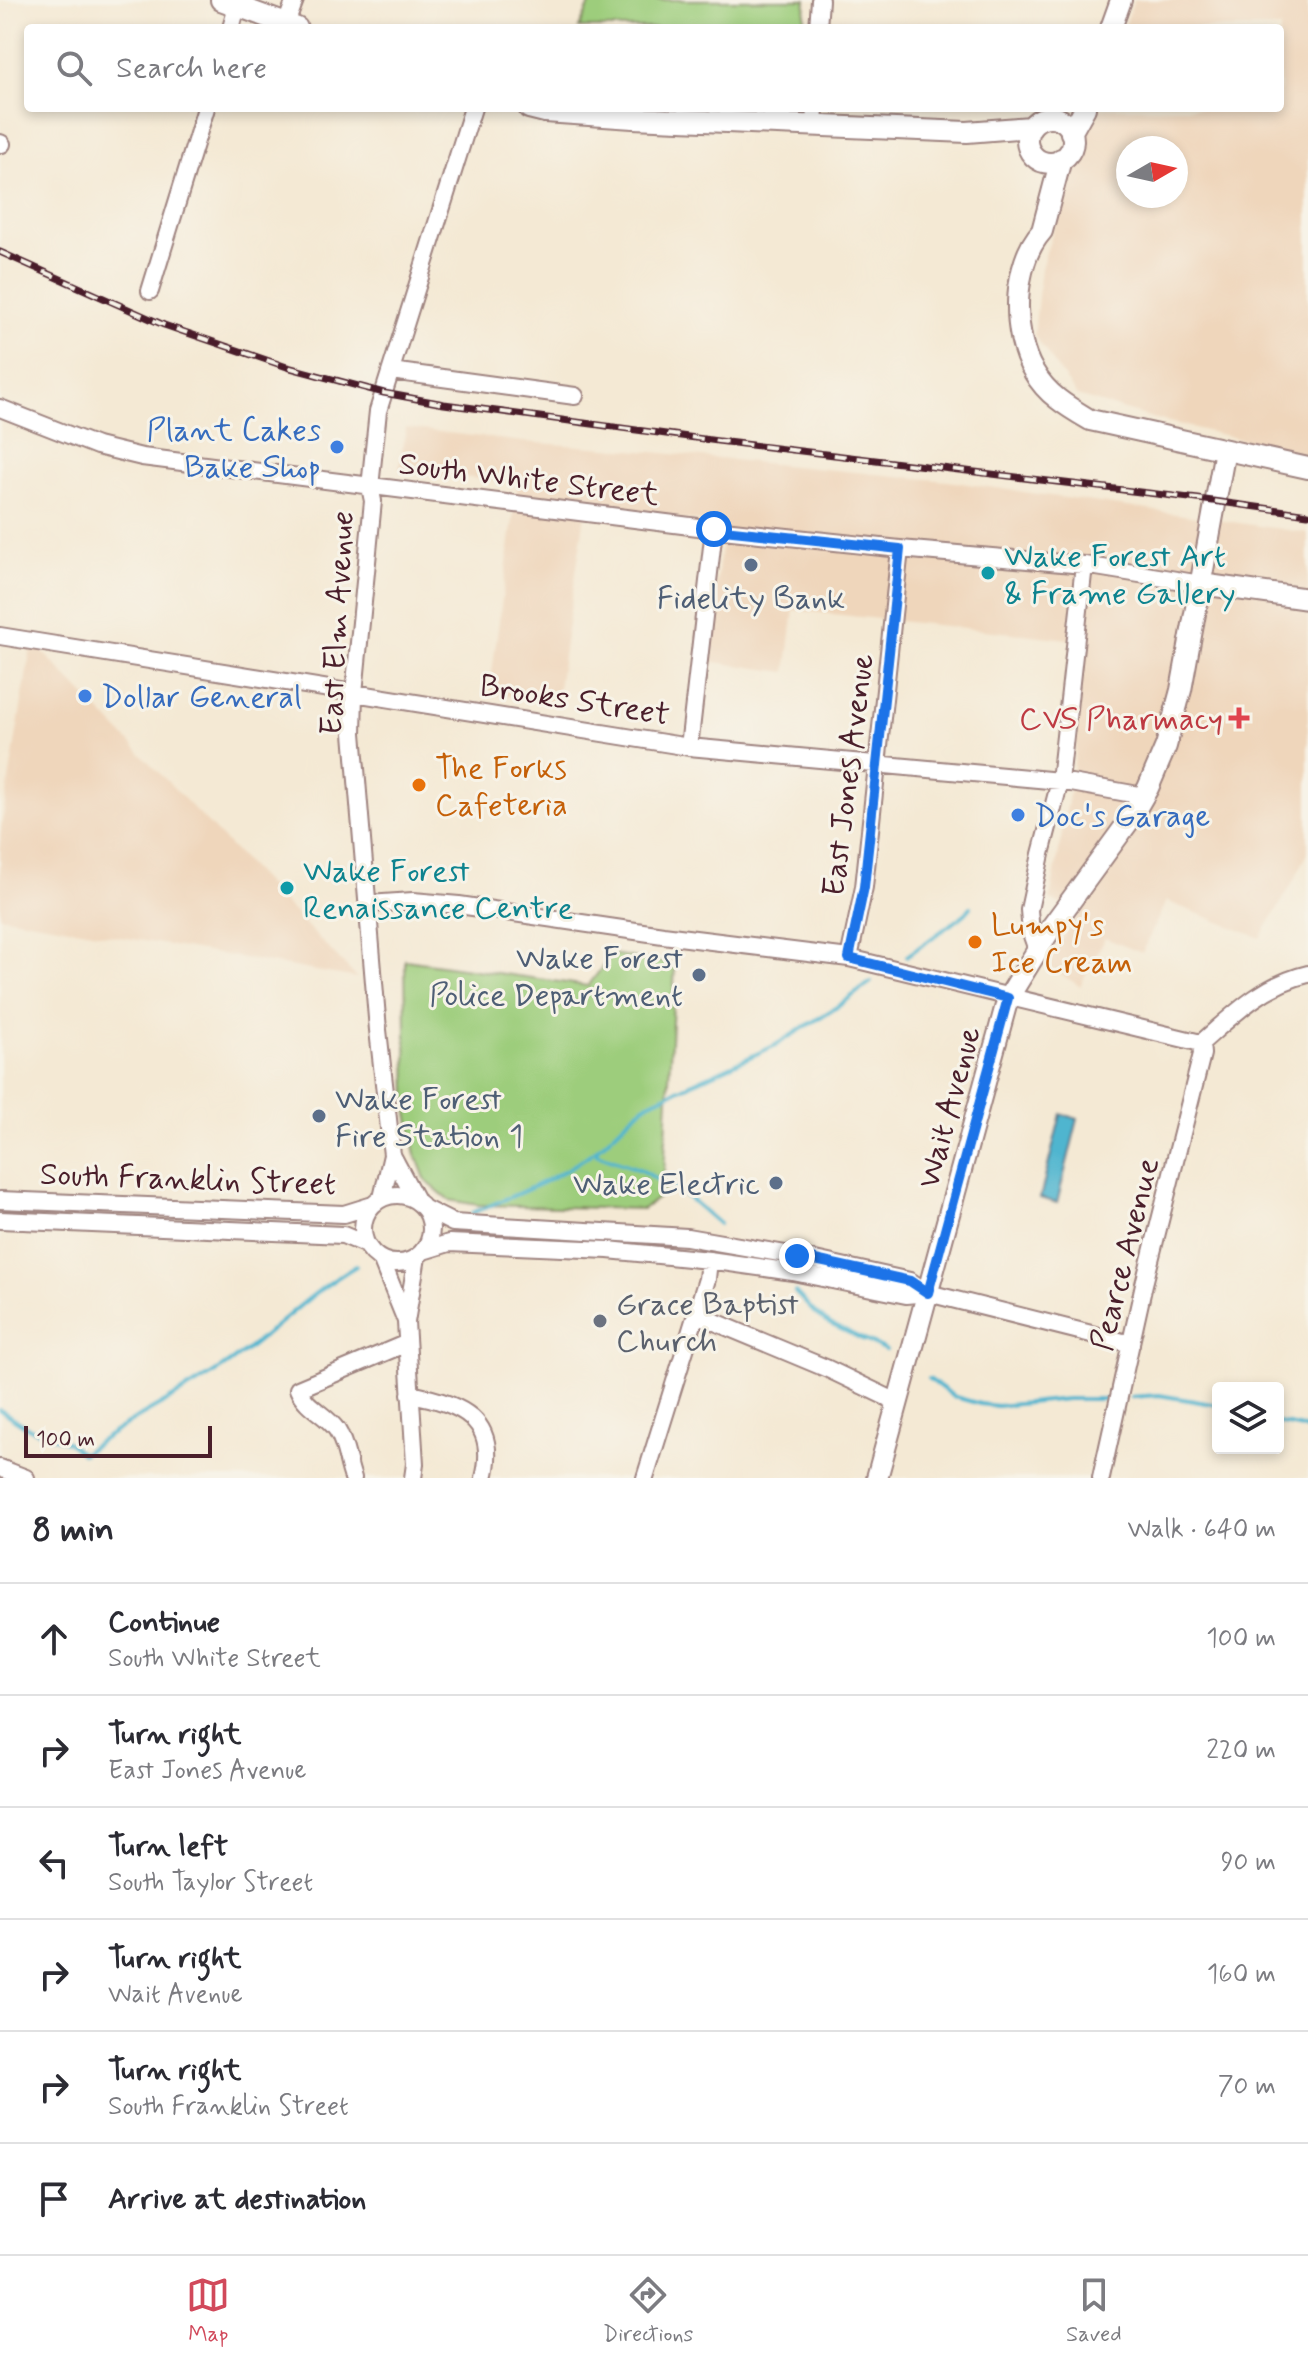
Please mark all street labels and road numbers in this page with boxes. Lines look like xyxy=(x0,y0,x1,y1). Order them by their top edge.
street label: South White Street xyxy=(396,443,661,517)
street label: East Elm Avenue xyxy=(311,510,365,736)
street label: East Jones Avenue xyxy=(813,651,885,899)
street label: Brooks Street xyxy=(477,665,673,737)
street label: Wait Avenue xyxy=(908,1022,992,1193)
street label: South Franklin Street xyxy=(39,1154,337,1206)
street label: Pearce Avenue xyxy=(1082,1154,1170,1355)

